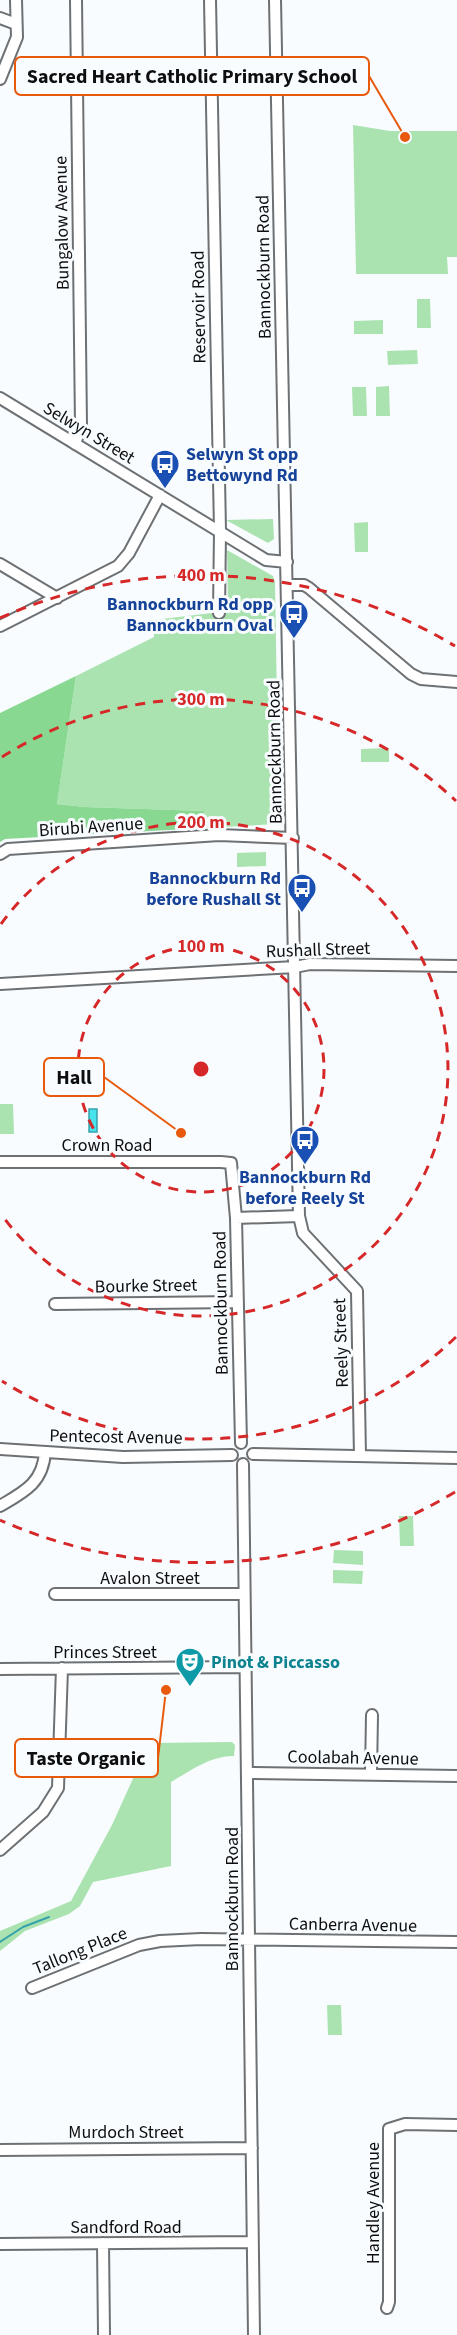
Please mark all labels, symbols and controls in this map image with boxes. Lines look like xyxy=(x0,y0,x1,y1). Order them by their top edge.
callout: Sacred Heart Catholic Primary School xyxy=(15,57,369,95)
text: Sacred Heart Catholic Primary School xyxy=(27,63,357,91)
street label: Bungalow Avenue xyxy=(48,156,76,290)
street label: Bannockburn Road xyxy=(250,195,278,339)
street label: Reservoir Road xyxy=(186,250,212,364)
street label: Selwyn Street xyxy=(38,396,140,470)
place label: Selwyn St opp Bettowynd Rd xyxy=(186,442,298,488)
bus stop icon: Selwyn St opp Bettowynd Rd xyxy=(149,448,181,490)
text: 400 m xyxy=(177,563,225,588)
place label: Bannockburn Rd opp Bannockburn Oval xyxy=(107,592,273,638)
bus stop icon: Bannockburn Rd opp Bannockburn Oval xyxy=(278,598,310,640)
street label: Bannockburn Road xyxy=(261,680,289,824)
text: 300 m xyxy=(177,687,225,712)
text: 200 m xyxy=(177,810,225,835)
street label: Birubi Avenue xyxy=(38,811,144,843)
place label: Bannockburn Rd before Rushall St xyxy=(146,866,281,912)
bus stop icon: Bannockburn Rd before Rushall St xyxy=(286,872,318,914)
text: 100 m xyxy=(177,934,225,959)
street label: Rushall Street xyxy=(265,936,371,964)
callout: Hall xyxy=(44,1058,104,1096)
centre of rings xyxy=(191,1059,211,1079)
text: Hall xyxy=(56,1064,92,1092)
bus stop icon: Bannockburn Rd before Reely St xyxy=(289,1124,321,1166)
street label: Crown Road xyxy=(61,1133,153,1158)
place label: Bannockburn Rd before Reely St xyxy=(239,1165,371,1211)
street label: Bannockburn Road xyxy=(207,1231,235,1375)
street label: Bourke Street xyxy=(94,1273,198,1299)
street label: Reely Street xyxy=(327,1298,355,1388)
street label: Pentecost Avenue xyxy=(49,1423,183,1451)
street label: Avalon Street xyxy=(100,1566,200,1591)
street label: Princes Street xyxy=(53,1640,157,1665)
theatre icon: Pinot & Piccasso xyxy=(174,1646,206,1688)
place label: Pinot & Piccasso xyxy=(211,1650,340,1675)
callout: Taste Organic xyxy=(15,1739,158,1777)
street label: Coolabah Avenue xyxy=(287,1744,419,1772)
text: Taste Organic xyxy=(26,1745,146,1773)
street label: Bannockburn Road xyxy=(220,1827,245,1971)
street label: Canberra Avenue xyxy=(289,1911,417,1939)
street label: Tallong Place xyxy=(29,1921,131,1981)
street label: Murdoch Street xyxy=(68,2120,184,2145)
street label: Handley Avenue xyxy=(361,2142,386,2264)
street label: Sandford Road xyxy=(70,2215,182,2240)

